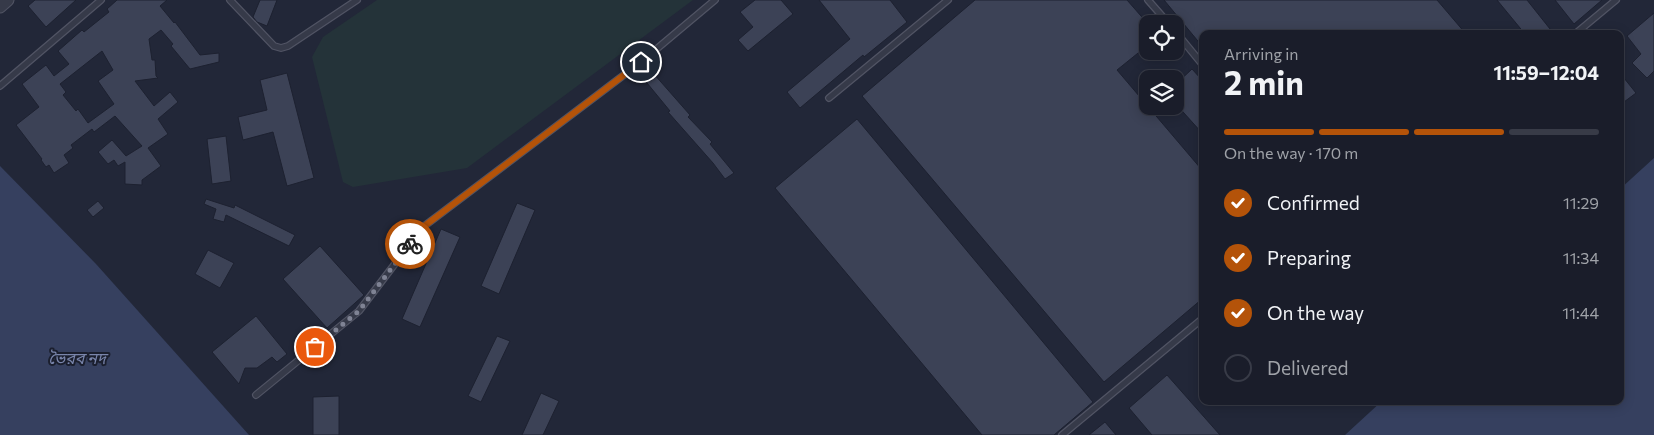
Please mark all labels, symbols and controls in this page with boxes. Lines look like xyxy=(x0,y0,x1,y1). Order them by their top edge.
map controls xyxy=(1139,15,1184,115)
button: locate xyxy=(1139,15,1184,60)
pin xyxy=(620,41,662,83)
text: Arriving in xyxy=(1224,44,1298,63)
icon: home xyxy=(627,48,655,76)
text: 11:59–12:04 xyxy=(1494,61,1599,84)
text: 2 min xyxy=(1224,62,1304,102)
button: layers xyxy=(1139,70,1184,115)
text: On the way · 170 m xyxy=(1224,143,1358,162)
icon: check xyxy=(1224,189,1252,217)
text: Confirmed xyxy=(1267,191,1360,214)
text: 11:29 xyxy=(1563,193,1599,212)
courier xyxy=(385,219,435,269)
icon: bike xyxy=(396,230,424,258)
icon: check xyxy=(1224,244,1252,272)
text: Preparing xyxy=(1267,246,1351,269)
text: 11:34 xyxy=(1563,248,1599,267)
icon: check xyxy=(1224,299,1252,327)
text: On the way xyxy=(1267,301,1364,324)
text: 11:44 xyxy=(1562,303,1599,322)
pin xyxy=(294,326,336,368)
icon: bag xyxy=(301,333,329,361)
water label: ভৈরব নদ xyxy=(48,348,109,367)
text: Delivered xyxy=(1267,356,1348,379)

